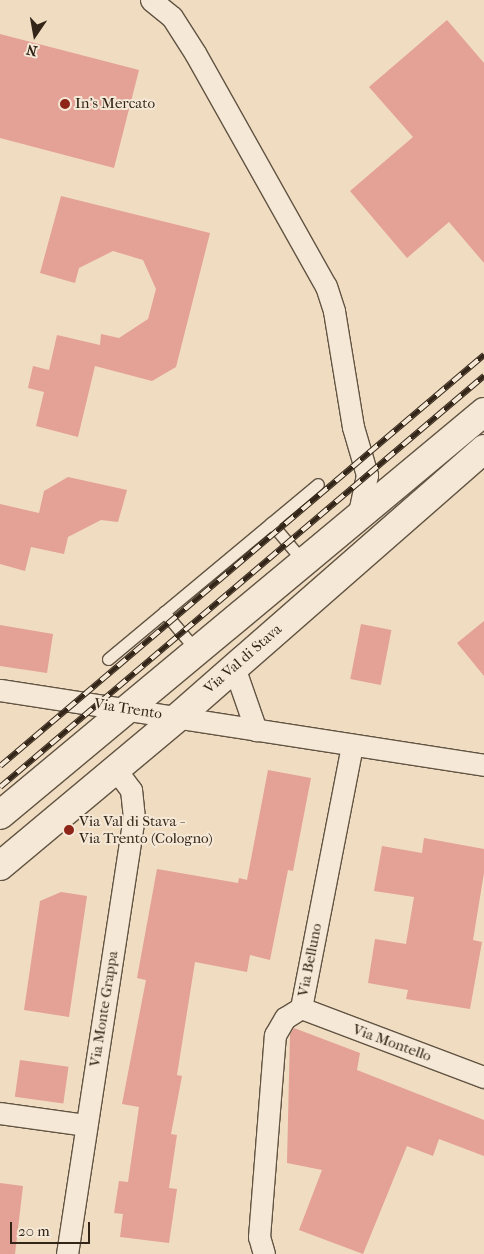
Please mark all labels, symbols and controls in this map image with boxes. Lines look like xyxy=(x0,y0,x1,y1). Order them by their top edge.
north arrow xyxy=(10,10,60,60)
text: N xyxy=(25,41,39,60)
place label: In's Mercato xyxy=(75,95,155,113)
marker: In's Mercato xyxy=(59,98,71,110)
street label: Via Val di Stava xyxy=(200,620,286,698)
street label: Via Trento xyxy=(93,695,163,723)
place label: Via Val di Stava - Via Trento (Cologno) xyxy=(79,812,213,847)
marker: Via Val di Stava - Via Trento (Cologno) xyxy=(63,824,75,836)
street label: Via Belluno xyxy=(294,922,326,998)
street label: Via Monte Grappa xyxy=(86,950,122,1068)
street label: Via Montello xyxy=(350,1020,434,1066)
scale bar xyxy=(12,1212,92,1244)
text: 20 m xyxy=(18,1222,50,1240)

